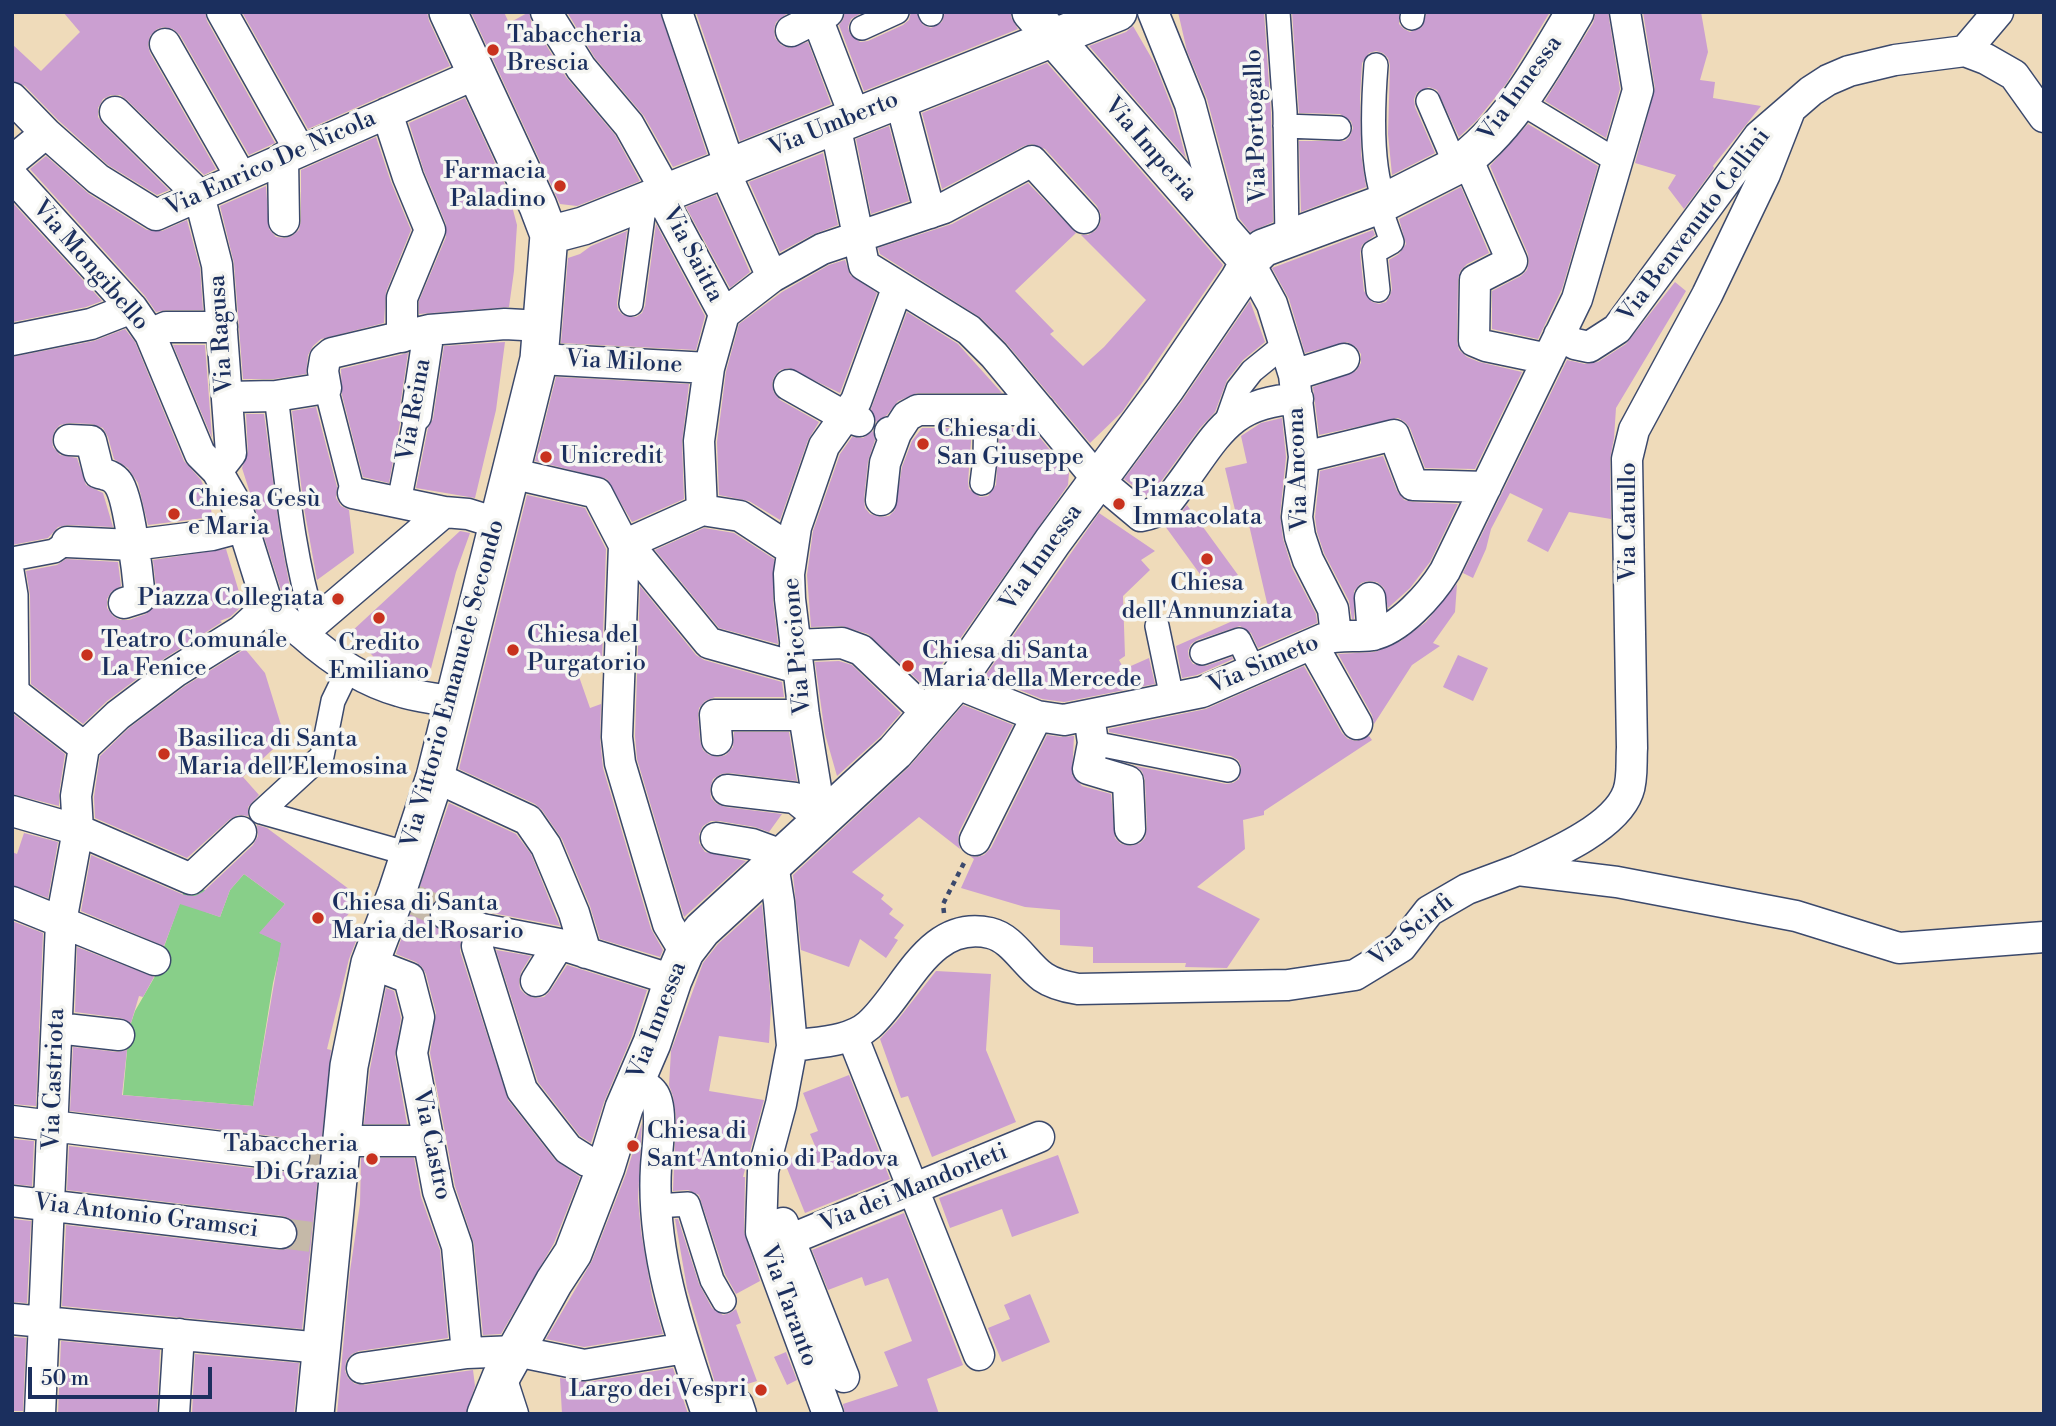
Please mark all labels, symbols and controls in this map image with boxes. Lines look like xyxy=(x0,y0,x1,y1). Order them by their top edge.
place label: Tabaccheria Brescia xyxy=(507,22,642,78)
street label: Via Innessa xyxy=(1473,30,1569,148)
marker: Tabaccheria Brescia xyxy=(485,42,501,58)
street label: Via Portogallo xyxy=(1240,49,1274,203)
street label: Via Umberto xyxy=(765,86,903,164)
street label: Via Imperia xyxy=(1097,92,1203,208)
street label: Via Enrico De Nicola xyxy=(161,105,381,223)
street label: Via Benvenuto Cellini xyxy=(1613,123,1777,329)
place label: Farmacia Paladino xyxy=(443,158,546,214)
marker: Farmacia Paladino xyxy=(552,178,568,194)
street label: Via Mongibello xyxy=(25,195,155,337)
street label: Via Saitta xyxy=(655,202,729,308)
street label: Via Ragusa xyxy=(203,274,241,394)
street label: Via Milone xyxy=(565,346,683,380)
street label: Via Reina xyxy=(392,356,438,464)
street label: Via Ancona xyxy=(1282,407,1316,531)
place label: Chiesa di San Giuseppe xyxy=(937,416,1084,472)
marker: Chiesa di San Giuseppe xyxy=(915,436,931,452)
place label: Unicredit xyxy=(560,443,664,471)
marker: Unicredit xyxy=(538,449,554,465)
street label: Via Catullo xyxy=(1615,462,1643,582)
place label: Piazza Immacolata xyxy=(1133,476,1262,532)
place label: Chiesa Gesù e Maria xyxy=(188,486,320,542)
marker: Piazza Immacolata xyxy=(1111,496,1127,512)
street label: Via Innessa xyxy=(995,499,1089,617)
marker: Chiesa Gesù e Maria xyxy=(166,506,182,522)
street label: Via Vittorio Emanuele Secondo xyxy=(396,517,512,851)
marker: Chiesa dell'Annunziata xyxy=(1199,551,1215,567)
place label: Chiesa dell'Annunziata xyxy=(1122,570,1292,626)
street label: Via Piccione xyxy=(778,576,818,716)
place label: Piazza Collegiata xyxy=(138,585,324,613)
marker: Piazza Collegiata xyxy=(330,591,346,607)
marker: Credito Emiliano xyxy=(371,610,387,626)
place label: Chiesa del Purgatorio xyxy=(527,622,646,678)
place label: Teatro Comunale La Fenice xyxy=(101,627,287,683)
street label: Via Simeto xyxy=(1204,629,1324,701)
place label: Credito Emiliano xyxy=(329,630,429,686)
place label: Chiesa di Santa Maria della Mercede xyxy=(922,638,1142,694)
marker: Chiesa del Purgatorio xyxy=(505,642,521,658)
marker: Teatro Comunale La Fenice xyxy=(79,647,95,663)
marker: Chiesa di Santa Maria della Mercede xyxy=(900,658,916,674)
place label: Basilica di Santa Maria dell'Elemosina xyxy=(178,726,408,782)
marker: Basilica di Santa Maria dell'Elemosina xyxy=(156,746,172,762)
street label: Via Scirfi xyxy=(1364,888,1460,974)
place label: Chiesa di Santa Maria del Rosario xyxy=(332,890,524,946)
marker: Chiesa di Santa Maria del Rosario xyxy=(310,910,326,926)
street label: Via Innessa xyxy=(622,958,694,1084)
street label: Via Castriota xyxy=(38,1008,72,1150)
street label: Via Castro xyxy=(405,1087,457,1203)
place label: Chiesa di Sant'Antonio di Padova xyxy=(647,1118,899,1174)
place label: Tabaccheria Di Grazia xyxy=(223,1131,358,1187)
marker: Chiesa di Sant'Antonio di Padova xyxy=(625,1138,641,1154)
street label: Via dei Mandorleti xyxy=(816,1138,1012,1240)
marker: Tabaccheria Di Grazia xyxy=(364,1151,380,1167)
street label: Via Antonio Gramsci xyxy=(32,1189,260,1245)
street label: Via Taranto xyxy=(753,1241,823,1371)
scale bar xyxy=(32,1352,215,1396)
text: 50 m xyxy=(41,1366,89,1392)
place label: Largo dei Vespri xyxy=(569,1376,747,1404)
marker: Largo dei Vespri xyxy=(753,1382,769,1398)

